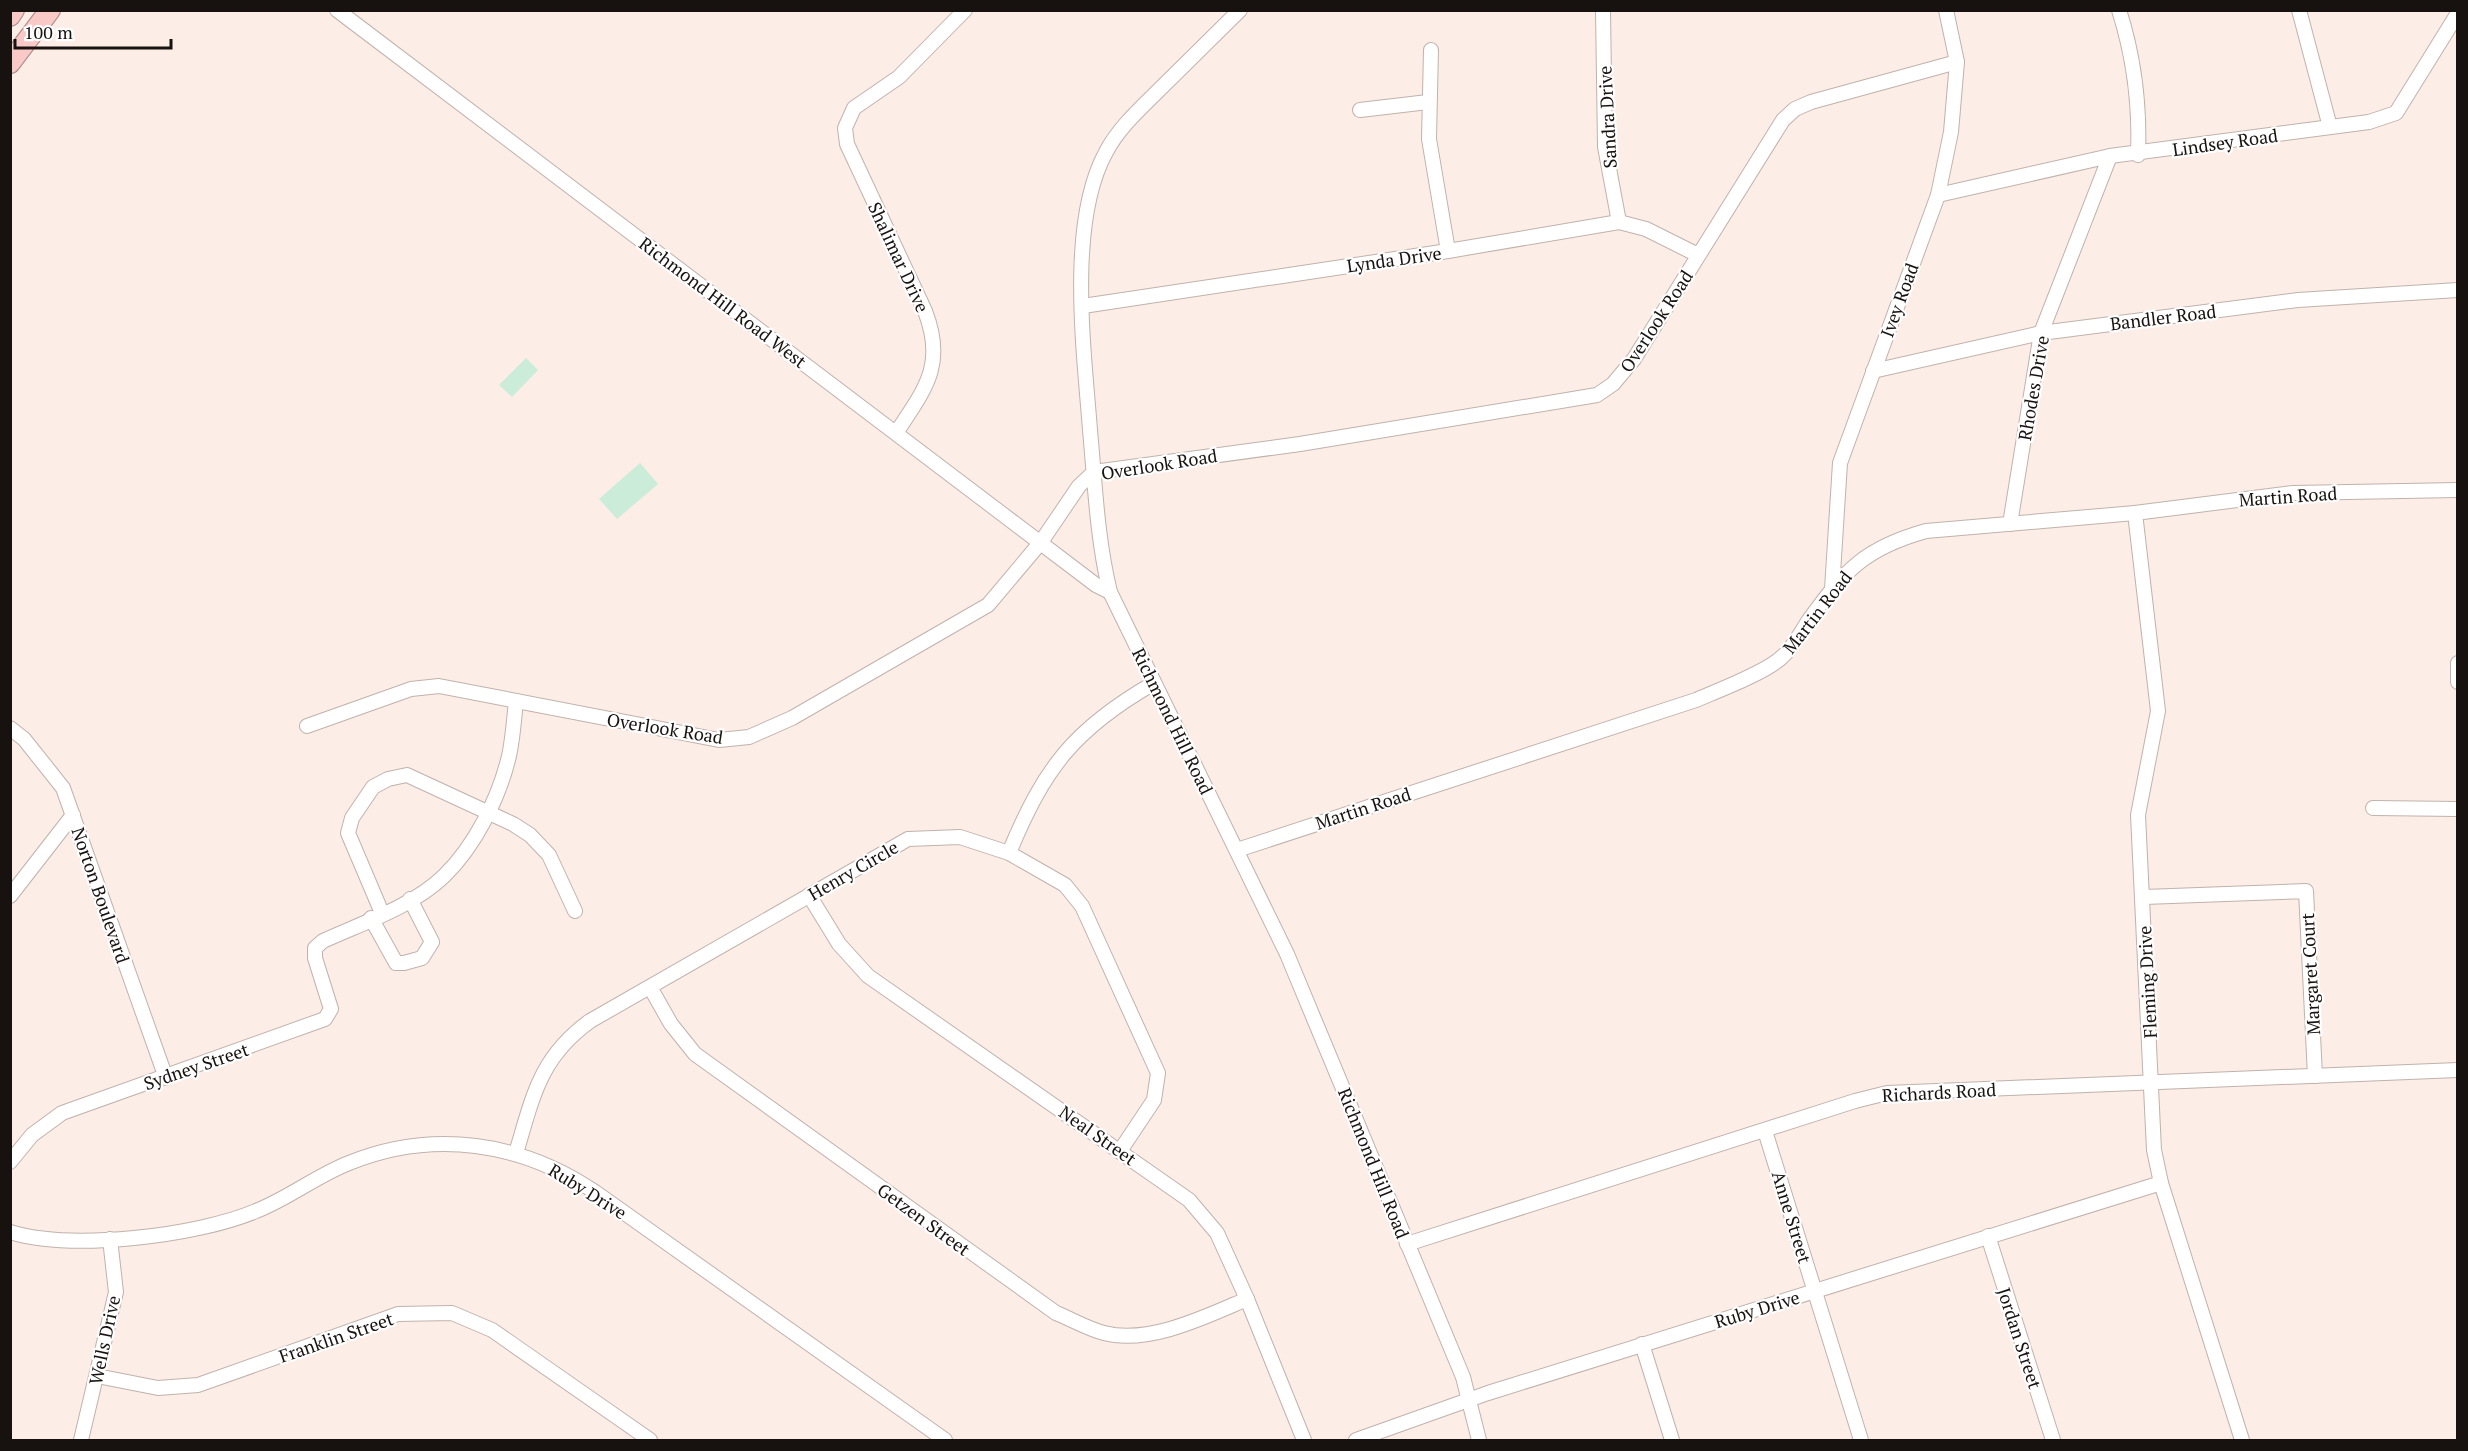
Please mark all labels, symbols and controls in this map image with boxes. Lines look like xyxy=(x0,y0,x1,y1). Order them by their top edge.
scale bar xyxy=(15,12,171,50)
text: 100 m xyxy=(24,20,73,44)
street label: Sandra Drive xyxy=(1592,65,1622,169)
street label: Lindsey Road xyxy=(2171,123,2279,161)
street label: Shalimar Drive xyxy=(863,198,935,316)
street label: Richmond Hill Road West xyxy=(634,231,812,373)
street label: Lynda Drive xyxy=(1345,240,1443,278)
street label: Ivey Road xyxy=(1874,259,1924,341)
street label: Overlook Road xyxy=(1614,265,1698,377)
street label: Bandler Road xyxy=(2109,299,2217,335)
street label: Rhodes Drive xyxy=(2012,334,2054,442)
street label: Overlook Road xyxy=(1099,443,1219,485)
street label: Martin Road xyxy=(2238,481,2338,511)
street label: Martin Road xyxy=(1777,566,1857,658)
street label: Richmond Hill Road xyxy=(1127,644,1219,798)
street label: Overlook Road xyxy=(605,707,725,749)
street label: Martin Road xyxy=(1312,781,1414,835)
street label: Norton Boulevard xyxy=(66,824,136,966)
street label: Henry Circle xyxy=(804,835,902,905)
street label: Margaret Court xyxy=(2295,912,2325,1036)
street label: Fleming Drive xyxy=(2132,925,2162,1039)
street label: Sydney Street xyxy=(140,1037,252,1095)
street label: Richards Road xyxy=(1881,1077,1997,1107)
street label: Richmond Hill Road xyxy=(1333,1084,1415,1242)
street label: Neal Street xyxy=(1055,1100,1142,1171)
street label: Ruby Drive xyxy=(544,1158,632,1224)
street label: Anne Street xyxy=(1767,1168,1817,1266)
street label: Getzen Street xyxy=(873,1177,975,1261)
street label: Jordan Street xyxy=(1992,1284,2048,1392)
street label: Ruby Drive xyxy=(1712,1285,1802,1333)
street label: Wells Drive xyxy=(83,1293,125,1387)
street label: Franklin Street xyxy=(276,1306,397,1368)

